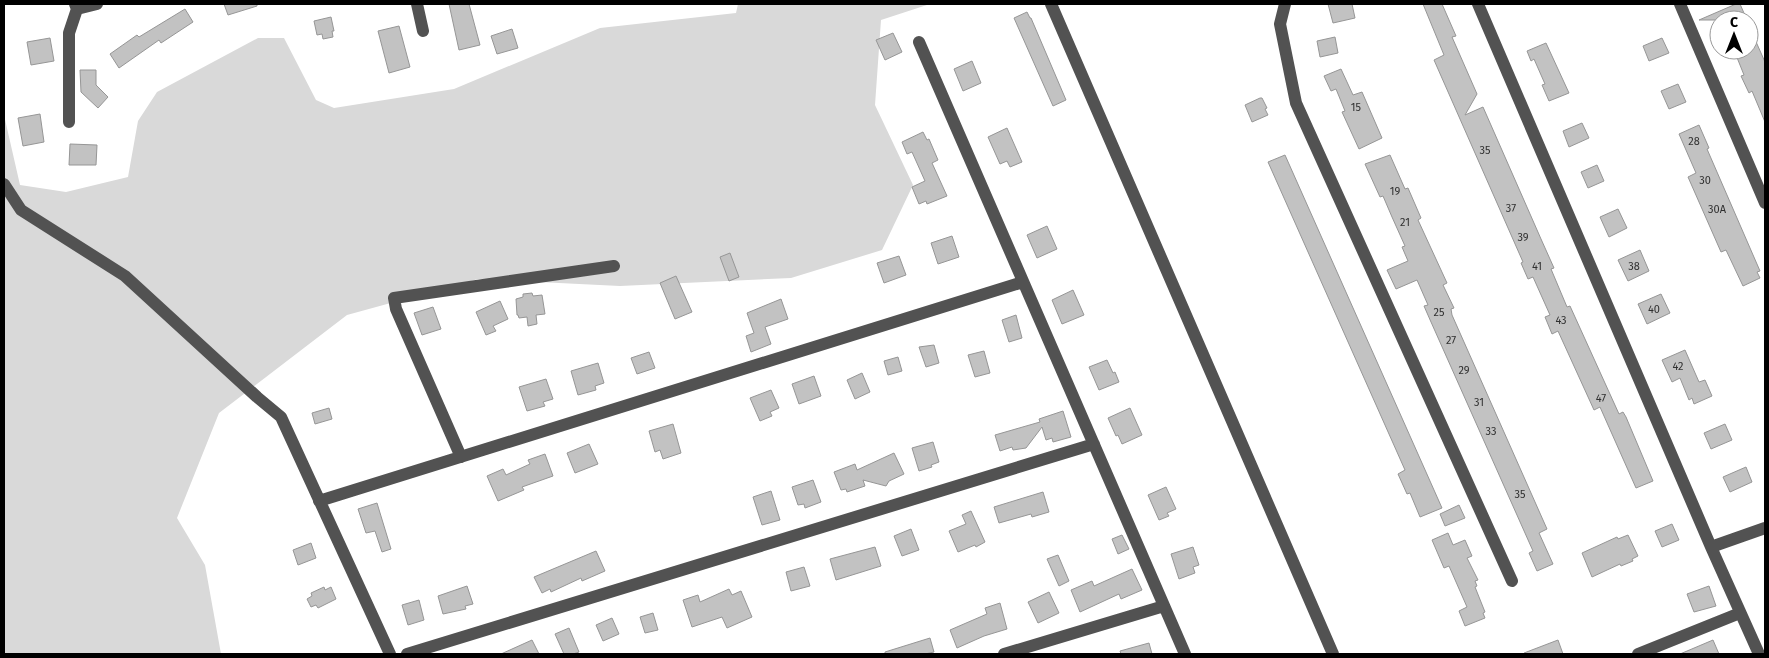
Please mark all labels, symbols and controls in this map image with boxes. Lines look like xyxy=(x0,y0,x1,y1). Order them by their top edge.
north arrow xyxy=(1709,10,1759,60)
text: С xyxy=(1730,14,1738,31)
house number: 15 xyxy=(1351,101,1362,114)
house number: 28 xyxy=(1688,135,1700,148)
house number: 35 xyxy=(1480,144,1491,157)
house number: 30 xyxy=(1699,174,1711,187)
house number: 19 xyxy=(1390,185,1400,198)
house number: 37 xyxy=(1506,202,1516,215)
house number: 30А xyxy=(1708,203,1727,216)
house number: 21 xyxy=(1400,216,1410,229)
house number: 39 xyxy=(1517,231,1529,244)
house number: 41 xyxy=(1532,260,1542,273)
house number: 38 xyxy=(1628,260,1640,273)
house number: 40 xyxy=(1648,303,1660,316)
house number: 25 xyxy=(1434,306,1445,319)
house number: 43 xyxy=(1555,314,1567,327)
house number: 27 xyxy=(1446,334,1456,347)
house number: 42 xyxy=(1672,360,1684,373)
house number: 29 xyxy=(1458,364,1470,377)
house number: 47 xyxy=(1596,392,1606,405)
house number: 31 xyxy=(1474,396,1484,409)
house number: 33 xyxy=(1486,425,1496,438)
house number: 35 xyxy=(1515,488,1526,501)

